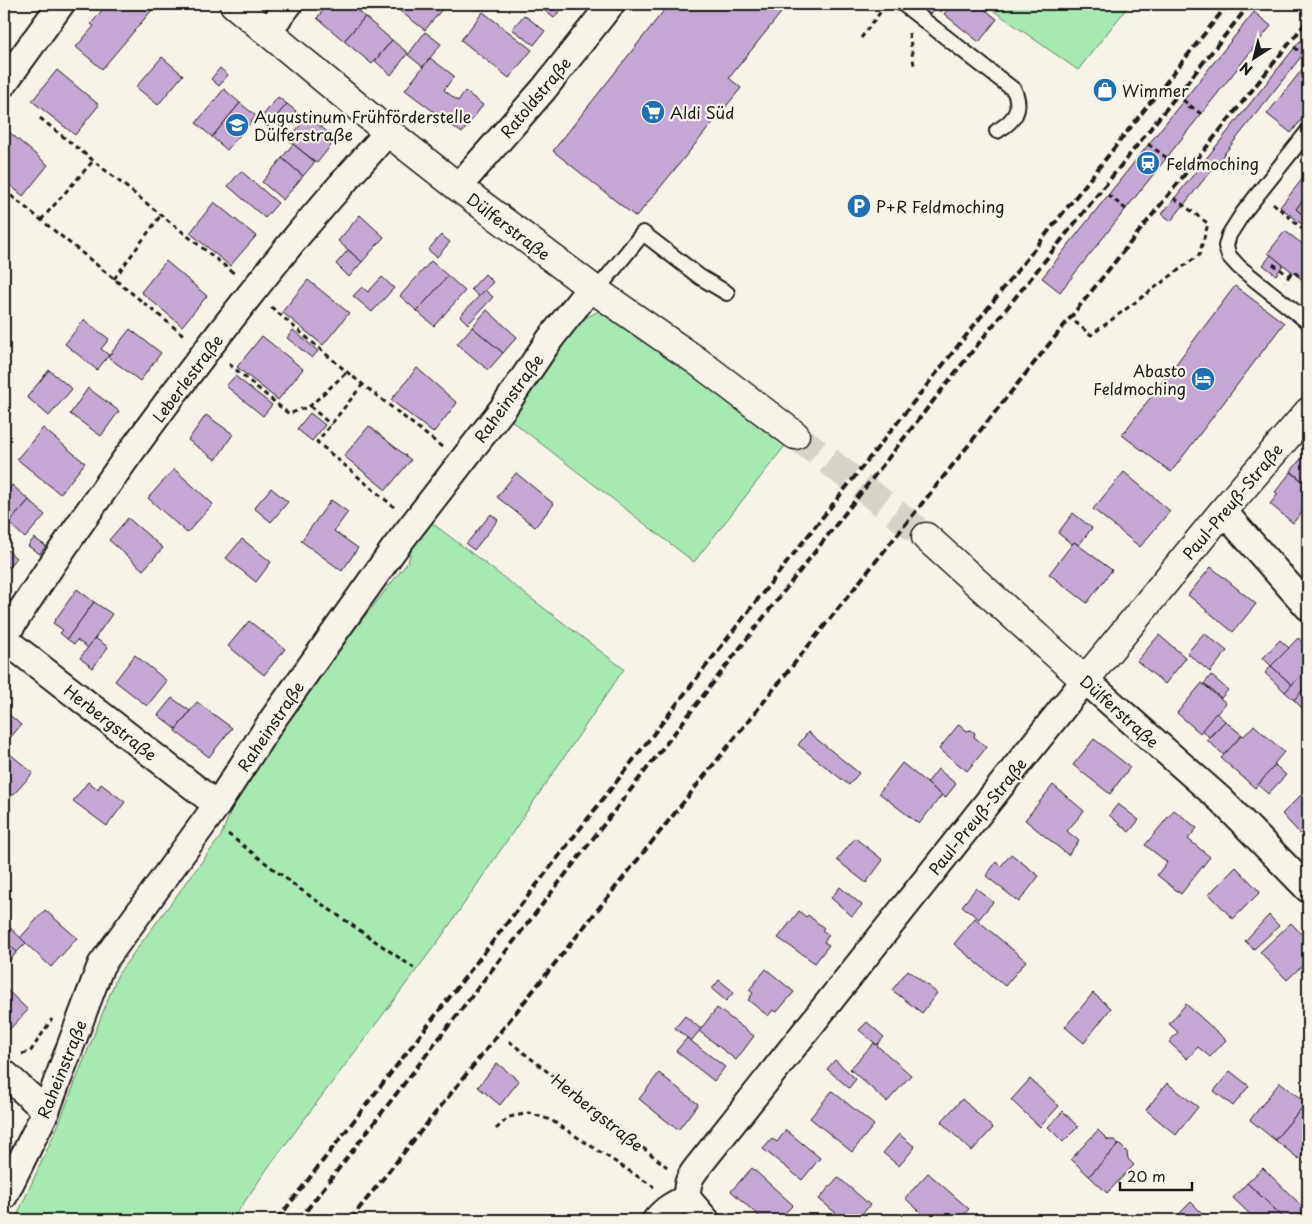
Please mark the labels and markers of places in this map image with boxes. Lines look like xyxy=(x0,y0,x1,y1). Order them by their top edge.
shop icon: Wimmer xyxy=(1092,77,1118,103)
place label: Wimmer xyxy=(1122,78,1189,102)
supermarket icon: Aldi Süd xyxy=(640,99,666,125)
place label: Aldi Süd xyxy=(670,100,734,124)
place label: Augustinum Frühförderstelle Dülferstraße xyxy=(254,104,472,146)
school or university icon: Augustinum Frühförderstelle Dülferstraße xyxy=(224,112,250,138)
station icon: Feldmoching xyxy=(1135,150,1161,176)
place label: Feldmoching xyxy=(1166,151,1259,175)
parking icon: P+R Feldmoching xyxy=(846,193,872,219)
place label: P+R Feldmoching xyxy=(876,194,1005,218)
place label: Abasto Feldmoching xyxy=(1093,358,1186,400)
hotel icon: Abasto Feldmoching xyxy=(1190,366,1216,392)

